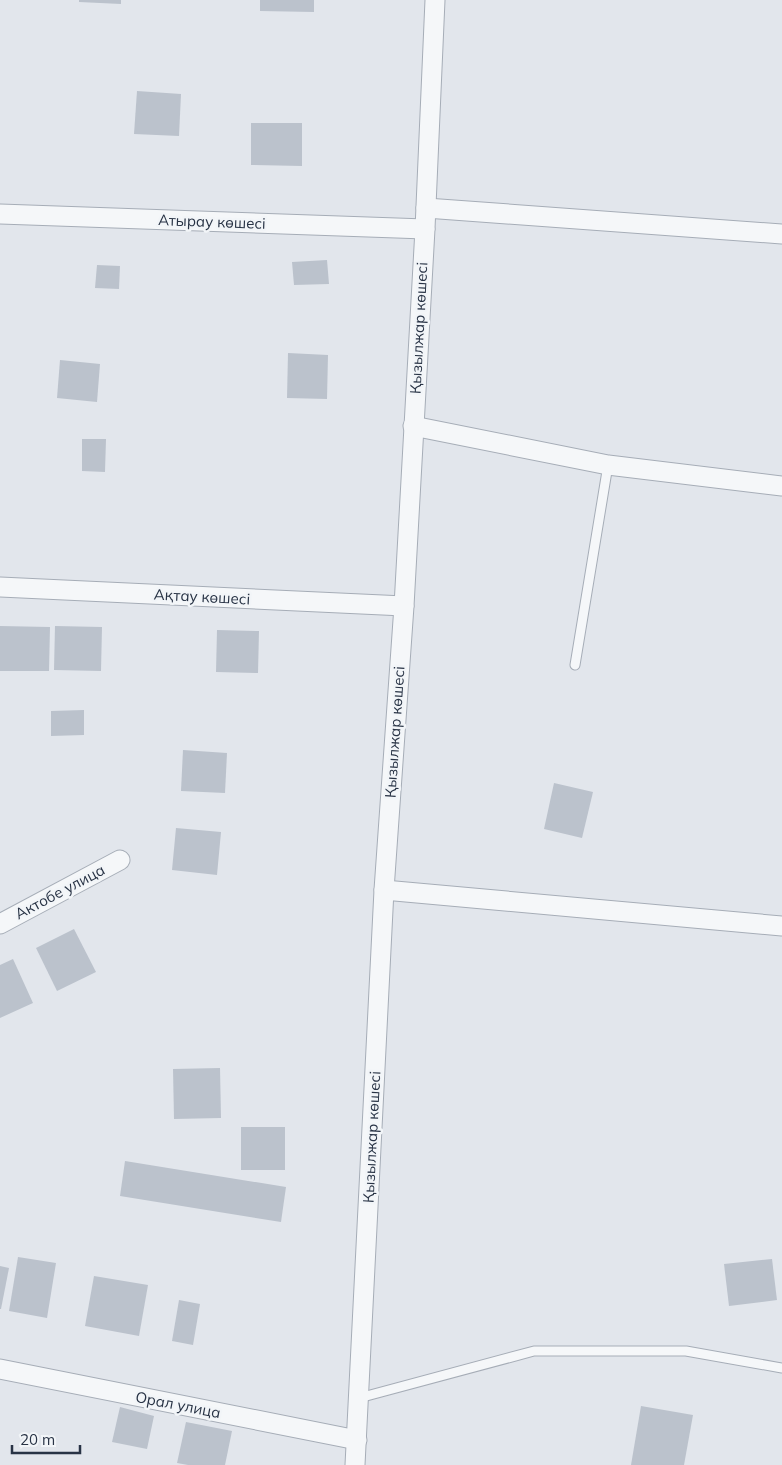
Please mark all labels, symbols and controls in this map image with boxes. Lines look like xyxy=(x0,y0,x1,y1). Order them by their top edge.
street label: Атырау көшесі xyxy=(158,210,266,233)
street label: Қызылжар көшесі xyxy=(406,262,431,394)
street label: Ақтау көшесі xyxy=(153,584,251,609)
street label: Қызылжар көшесі xyxy=(380,665,409,798)
street label: Актобе улица xyxy=(11,860,108,923)
street label: Қызылжар көшесі xyxy=(359,1071,384,1203)
street label: Орал улица xyxy=(134,1387,222,1422)
scale bar xyxy=(12,1422,80,1454)
text: 20 m xyxy=(20,1430,55,1449)

